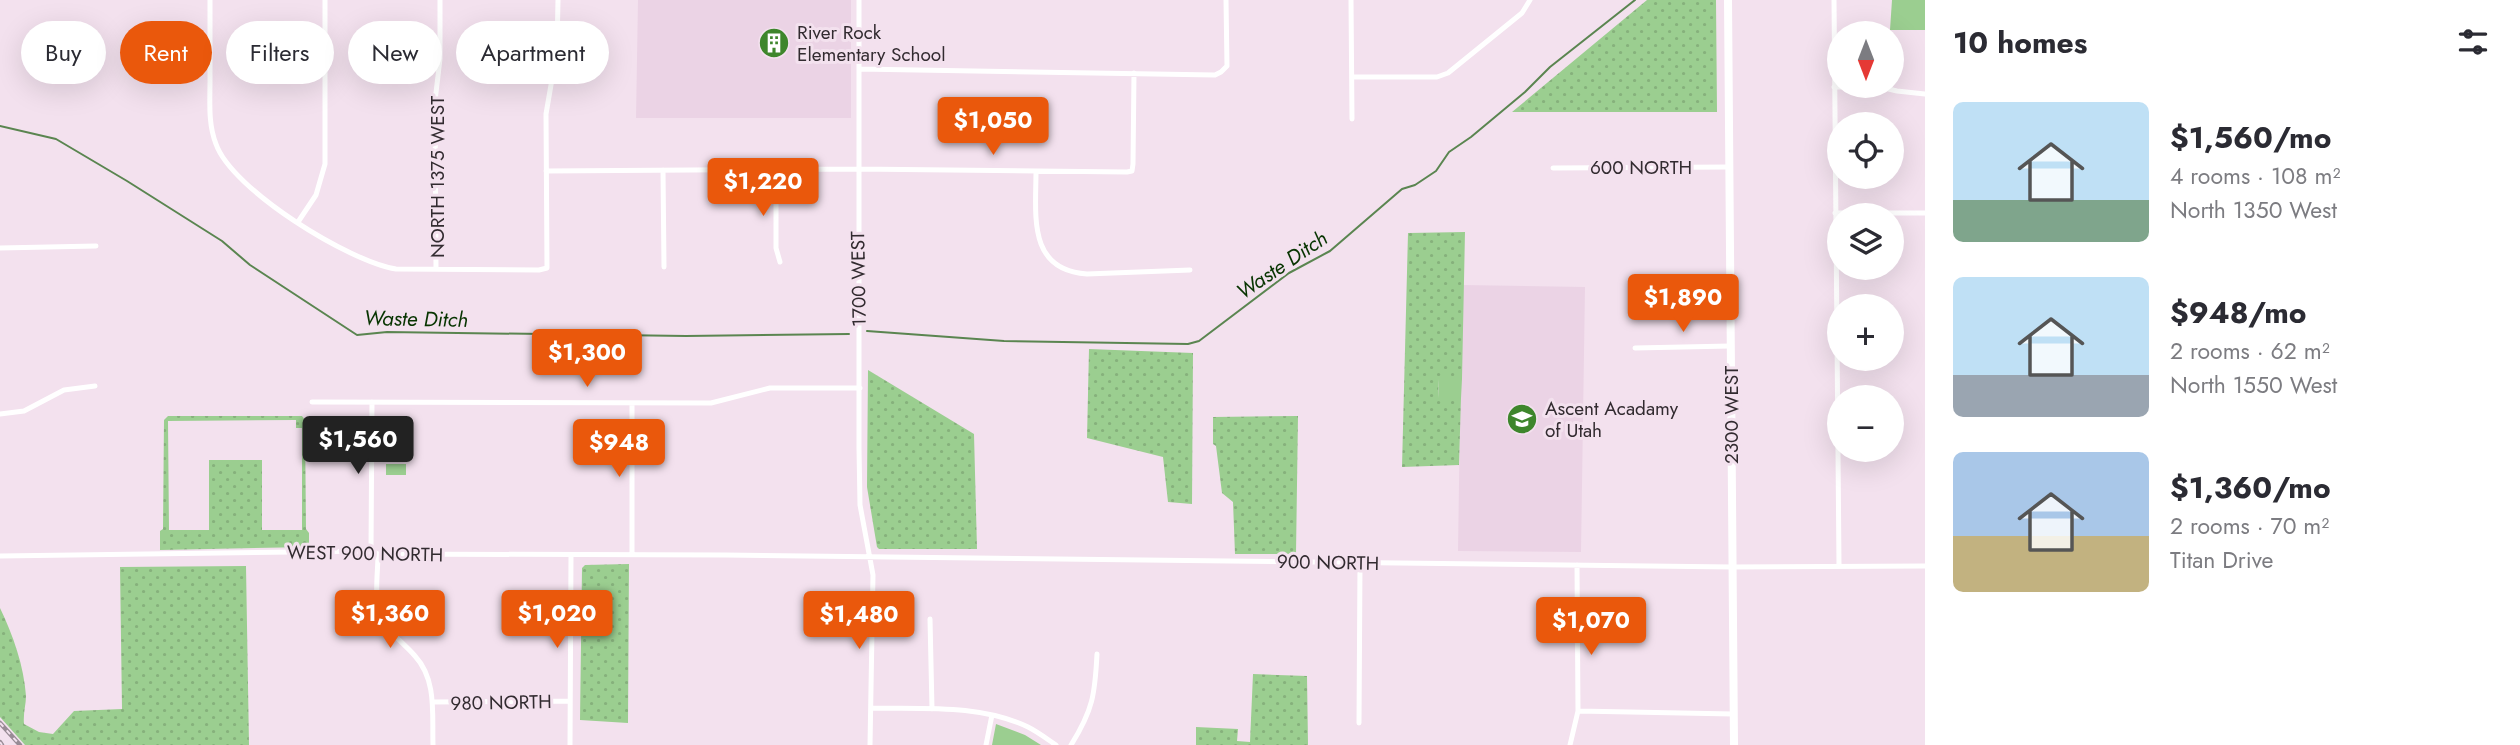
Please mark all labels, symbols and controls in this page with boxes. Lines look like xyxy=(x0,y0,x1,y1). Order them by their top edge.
place label: River Rock Elementary School xyxy=(797,19,946,68)
chip: Buy xyxy=(21,21,106,84)
chip: Rent xyxy=(120,21,212,84)
chip: Filters xyxy=(226,21,334,84)
chip: New xyxy=(348,21,442,84)
chip: Apartment xyxy=(456,21,609,84)
north arrow xyxy=(1827,21,1904,98)
map controls xyxy=(1827,21,1904,462)
text: 10 homes xyxy=(1953,21,2087,64)
icon: filters xyxy=(2454,23,2492,61)
building icon: River Rock Elementary School xyxy=(757,26,791,60)
street label: NORTH 1375 WEST xyxy=(424,96,451,258)
pin: $1,050 xyxy=(936,97,1050,157)
text: $1,050 xyxy=(954,103,1032,137)
button: locate xyxy=(1827,112,1904,189)
text: $1,560/mo xyxy=(2170,116,2331,159)
icon: home xyxy=(2009,130,2093,214)
street label: 600 NORTH xyxy=(1590,154,1692,181)
pin: $1,220 xyxy=(706,158,820,218)
text: 4 rooms · 108 m² xyxy=(2170,159,2340,193)
text: $1,220 xyxy=(724,164,802,198)
text: North 1350 West xyxy=(2170,193,2337,227)
button: layers xyxy=(1827,203,1904,280)
water label: Waste Ditch xyxy=(1230,223,1334,307)
street label: 1700 WEST xyxy=(844,231,873,327)
pin: $1,890 xyxy=(1626,274,1740,334)
text: $1,890 xyxy=(1644,280,1722,314)
text: $948/mo xyxy=(2170,291,2306,334)
button: + xyxy=(1827,294,1904,371)
water label: Waste Ditch xyxy=(364,303,468,335)
icon: home xyxy=(2009,305,2093,389)
pin: $1,300 xyxy=(530,330,644,389)
text: 2 rooms · 62 m² xyxy=(2170,334,2330,368)
text: $1,300 xyxy=(548,335,626,369)
street label: 2300 WEST xyxy=(1718,366,1745,464)
text: North 1550 West xyxy=(2170,368,2337,402)
button: − xyxy=(1827,385,1904,462)
place label: Ascent Acadamy of Utah xyxy=(1545,395,1679,444)
school or university icon: Ascent Acadamy of Utah xyxy=(1505,402,1539,436)
pin: $1,560 xyxy=(301,416,415,476)
pin: $948 xyxy=(578,420,660,479)
text: $1,560 xyxy=(319,422,397,456)
text: $948 xyxy=(589,425,649,459)
text: $1,360/mo xyxy=(2170,466,2331,509)
icon: home xyxy=(2009,480,2093,564)
text: 2 rooms · 70 m² xyxy=(2170,509,2329,543)
street label: WEST 900 NORTH xyxy=(287,539,443,568)
text: Titan Drive xyxy=(2170,543,2273,577)
street label: 900 NORTH xyxy=(1277,548,1379,577)
pin: $1,360 xyxy=(333,590,447,650)
pin: $1,020 xyxy=(500,590,614,650)
pin: $1,480 xyxy=(802,592,916,651)
text: $1,360 xyxy=(351,596,429,630)
text: $1,020 xyxy=(517,596,597,630)
text: $1,480 xyxy=(819,597,899,631)
pin: $1,070 xyxy=(1534,598,1648,657)
text: $1,070 xyxy=(1552,603,1630,637)
street label: 980 NORTH xyxy=(450,688,552,717)

